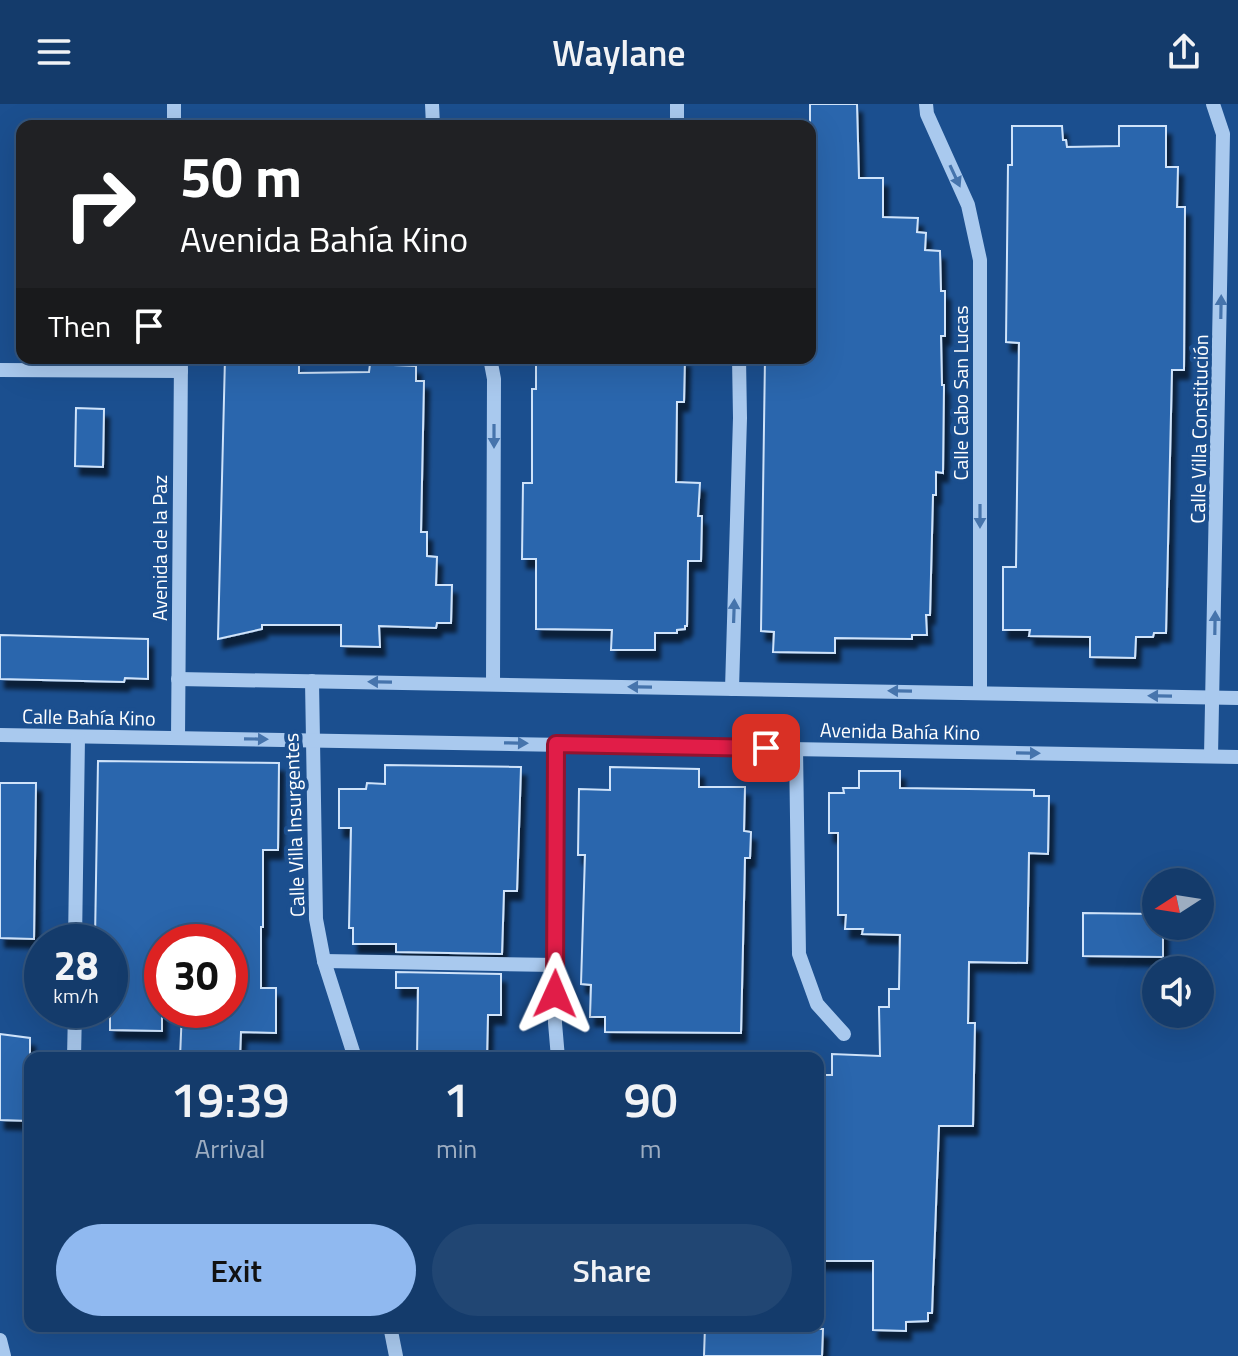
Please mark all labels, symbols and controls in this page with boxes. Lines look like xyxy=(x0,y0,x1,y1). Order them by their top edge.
text: Waylane xyxy=(552,25,686,80)
icon: menu xyxy=(32,30,76,74)
icon: share xyxy=(1162,30,1206,74)
text: 50 m xyxy=(180,134,302,219)
icon: right xyxy=(48,152,152,256)
one-way arrow xyxy=(948,164,962,187)
text: Avenida Bahía Kino xyxy=(180,211,468,266)
one-way arrow xyxy=(1215,294,1227,319)
text: Then xyxy=(48,303,111,349)
icon: arrive xyxy=(127,304,171,348)
street label: Calle Cabo San Lucas xyxy=(945,305,976,481)
street label: Calle Villa Constitución xyxy=(1182,334,1216,524)
one-way arrow xyxy=(488,424,500,449)
street label: Avenida de la Paz xyxy=(144,475,175,621)
one-way arrow xyxy=(974,504,986,529)
one-way arrow xyxy=(728,598,741,623)
one-way arrow xyxy=(1209,610,1222,635)
one-way arrow xyxy=(367,676,392,688)
one-way arrow xyxy=(627,681,652,693)
one-way arrow xyxy=(887,685,912,697)
one-way arrow xyxy=(1147,690,1172,703)
street label: Calle Bahía Kino xyxy=(22,700,156,734)
pin xyxy=(732,714,800,782)
street label: Avenida Bahía Kino xyxy=(820,714,980,748)
icon: arrive xyxy=(744,726,788,770)
street label: Calle Villa Insurgentes xyxy=(275,732,313,918)
one-way arrow xyxy=(244,733,269,745)
one-way arrow xyxy=(504,737,529,750)
one-way arrow xyxy=(1016,747,1041,759)
north arrow xyxy=(1142,868,1214,940)
map controls xyxy=(1142,868,1214,1028)
speed limit sign: 30 xyxy=(144,924,248,1028)
text: 28 xyxy=(54,935,98,996)
position arrow xyxy=(513,952,597,1036)
button: sound xyxy=(1142,956,1214,1028)
text: km/h xyxy=(53,980,99,1011)
text: 19:39 xyxy=(170,1063,289,1136)
text: 1 xyxy=(443,1063,470,1136)
text: 90 xyxy=(624,1063,678,1136)
text: Arrival xyxy=(195,1129,265,1168)
text: min xyxy=(436,1129,477,1168)
text: m xyxy=(640,1129,662,1168)
button: Exit xyxy=(56,1224,416,1316)
button: Share xyxy=(432,1224,792,1316)

